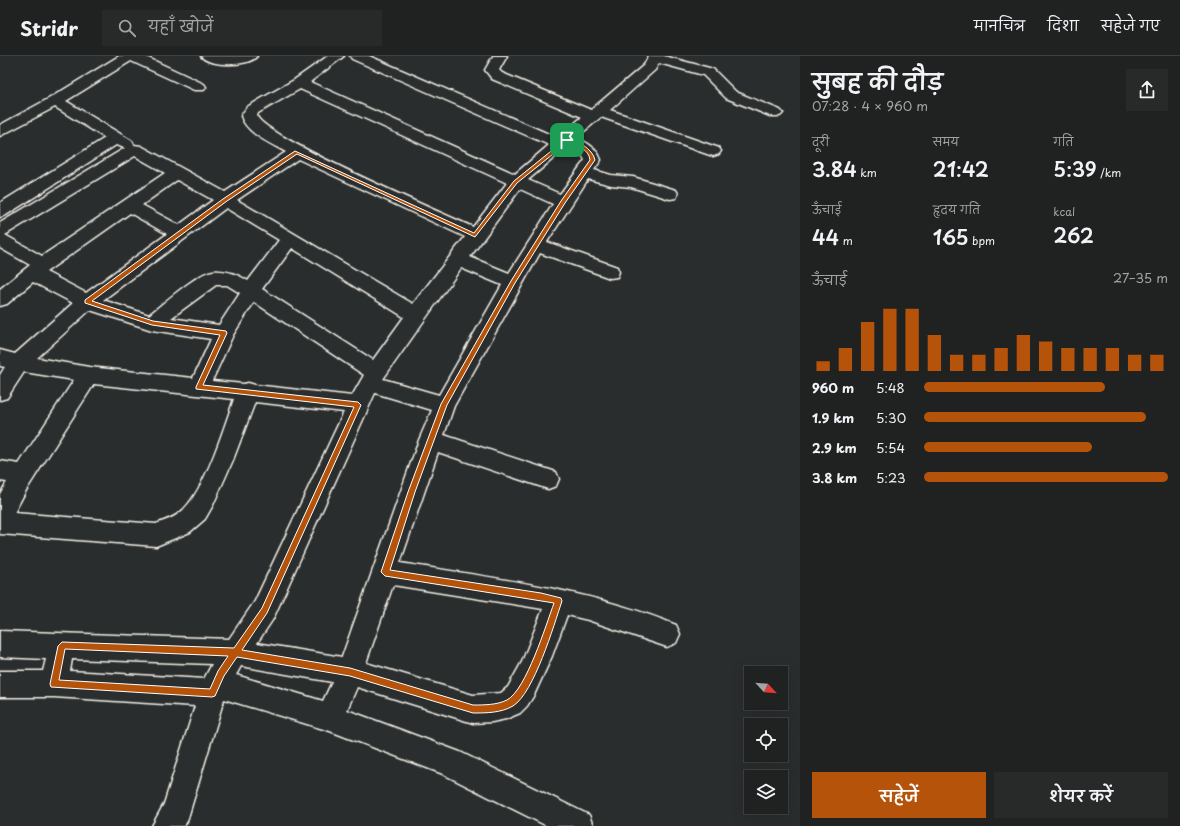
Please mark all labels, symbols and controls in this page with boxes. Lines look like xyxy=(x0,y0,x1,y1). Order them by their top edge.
search box xyxy=(102,10,382,46)
text: Stridr xyxy=(20,14,78,42)
text: यहाँ खोजें xyxy=(148,14,214,37)
text: मानचित्र xyxy=(974,15,1025,36)
text: दिशा xyxy=(1047,15,1079,36)
text: सहेजे गए xyxy=(1101,15,1160,36)
icon: search xyxy=(116,17,138,39)
text: सुबह की दौड़ xyxy=(812,64,943,97)
button: share xyxy=(1126,69,1168,111)
text: 07:28 · 4 × 960 m xyxy=(812,96,928,115)
pin xyxy=(550,123,584,157)
icon: arrive xyxy=(556,129,578,151)
text: दूरी xyxy=(812,133,829,150)
text: समय xyxy=(933,133,959,150)
text: गति xyxy=(1053,133,1073,150)
text: 3.84 xyxy=(812,154,857,184)
text: 21:42 xyxy=(933,154,989,184)
text: 5:39 xyxy=(1053,154,1097,184)
text: km xyxy=(857,164,877,181)
text: /km xyxy=(1097,164,1121,181)
text: ऊँचाई xyxy=(812,201,842,218)
text: हृदय गति xyxy=(933,201,980,218)
text: kcal xyxy=(1053,203,1075,220)
text: 262 xyxy=(1053,220,1094,250)
text: 44 xyxy=(812,222,839,252)
text: 165 xyxy=(933,222,969,252)
text: m xyxy=(839,232,853,249)
text: bpm xyxy=(969,232,995,249)
text: 27–35 m xyxy=(1113,268,1168,287)
text: ऊँचाई xyxy=(812,270,847,289)
text: 960 m xyxy=(812,378,854,397)
text: 5:48 xyxy=(876,378,905,397)
text: 1.9 km xyxy=(812,408,854,427)
text: 5:30 xyxy=(876,408,906,427)
text: 2.9 km xyxy=(812,438,857,457)
text: 5:54 xyxy=(876,438,905,457)
text: 3.8 km xyxy=(812,468,857,487)
text: 5:23 xyxy=(876,468,906,487)
north arrow xyxy=(744,666,788,710)
map controls xyxy=(744,666,788,814)
button: locate xyxy=(744,718,788,762)
button: layers xyxy=(744,770,788,814)
button: सहेजें xyxy=(812,772,986,818)
button: शेयर करें xyxy=(994,772,1168,818)

